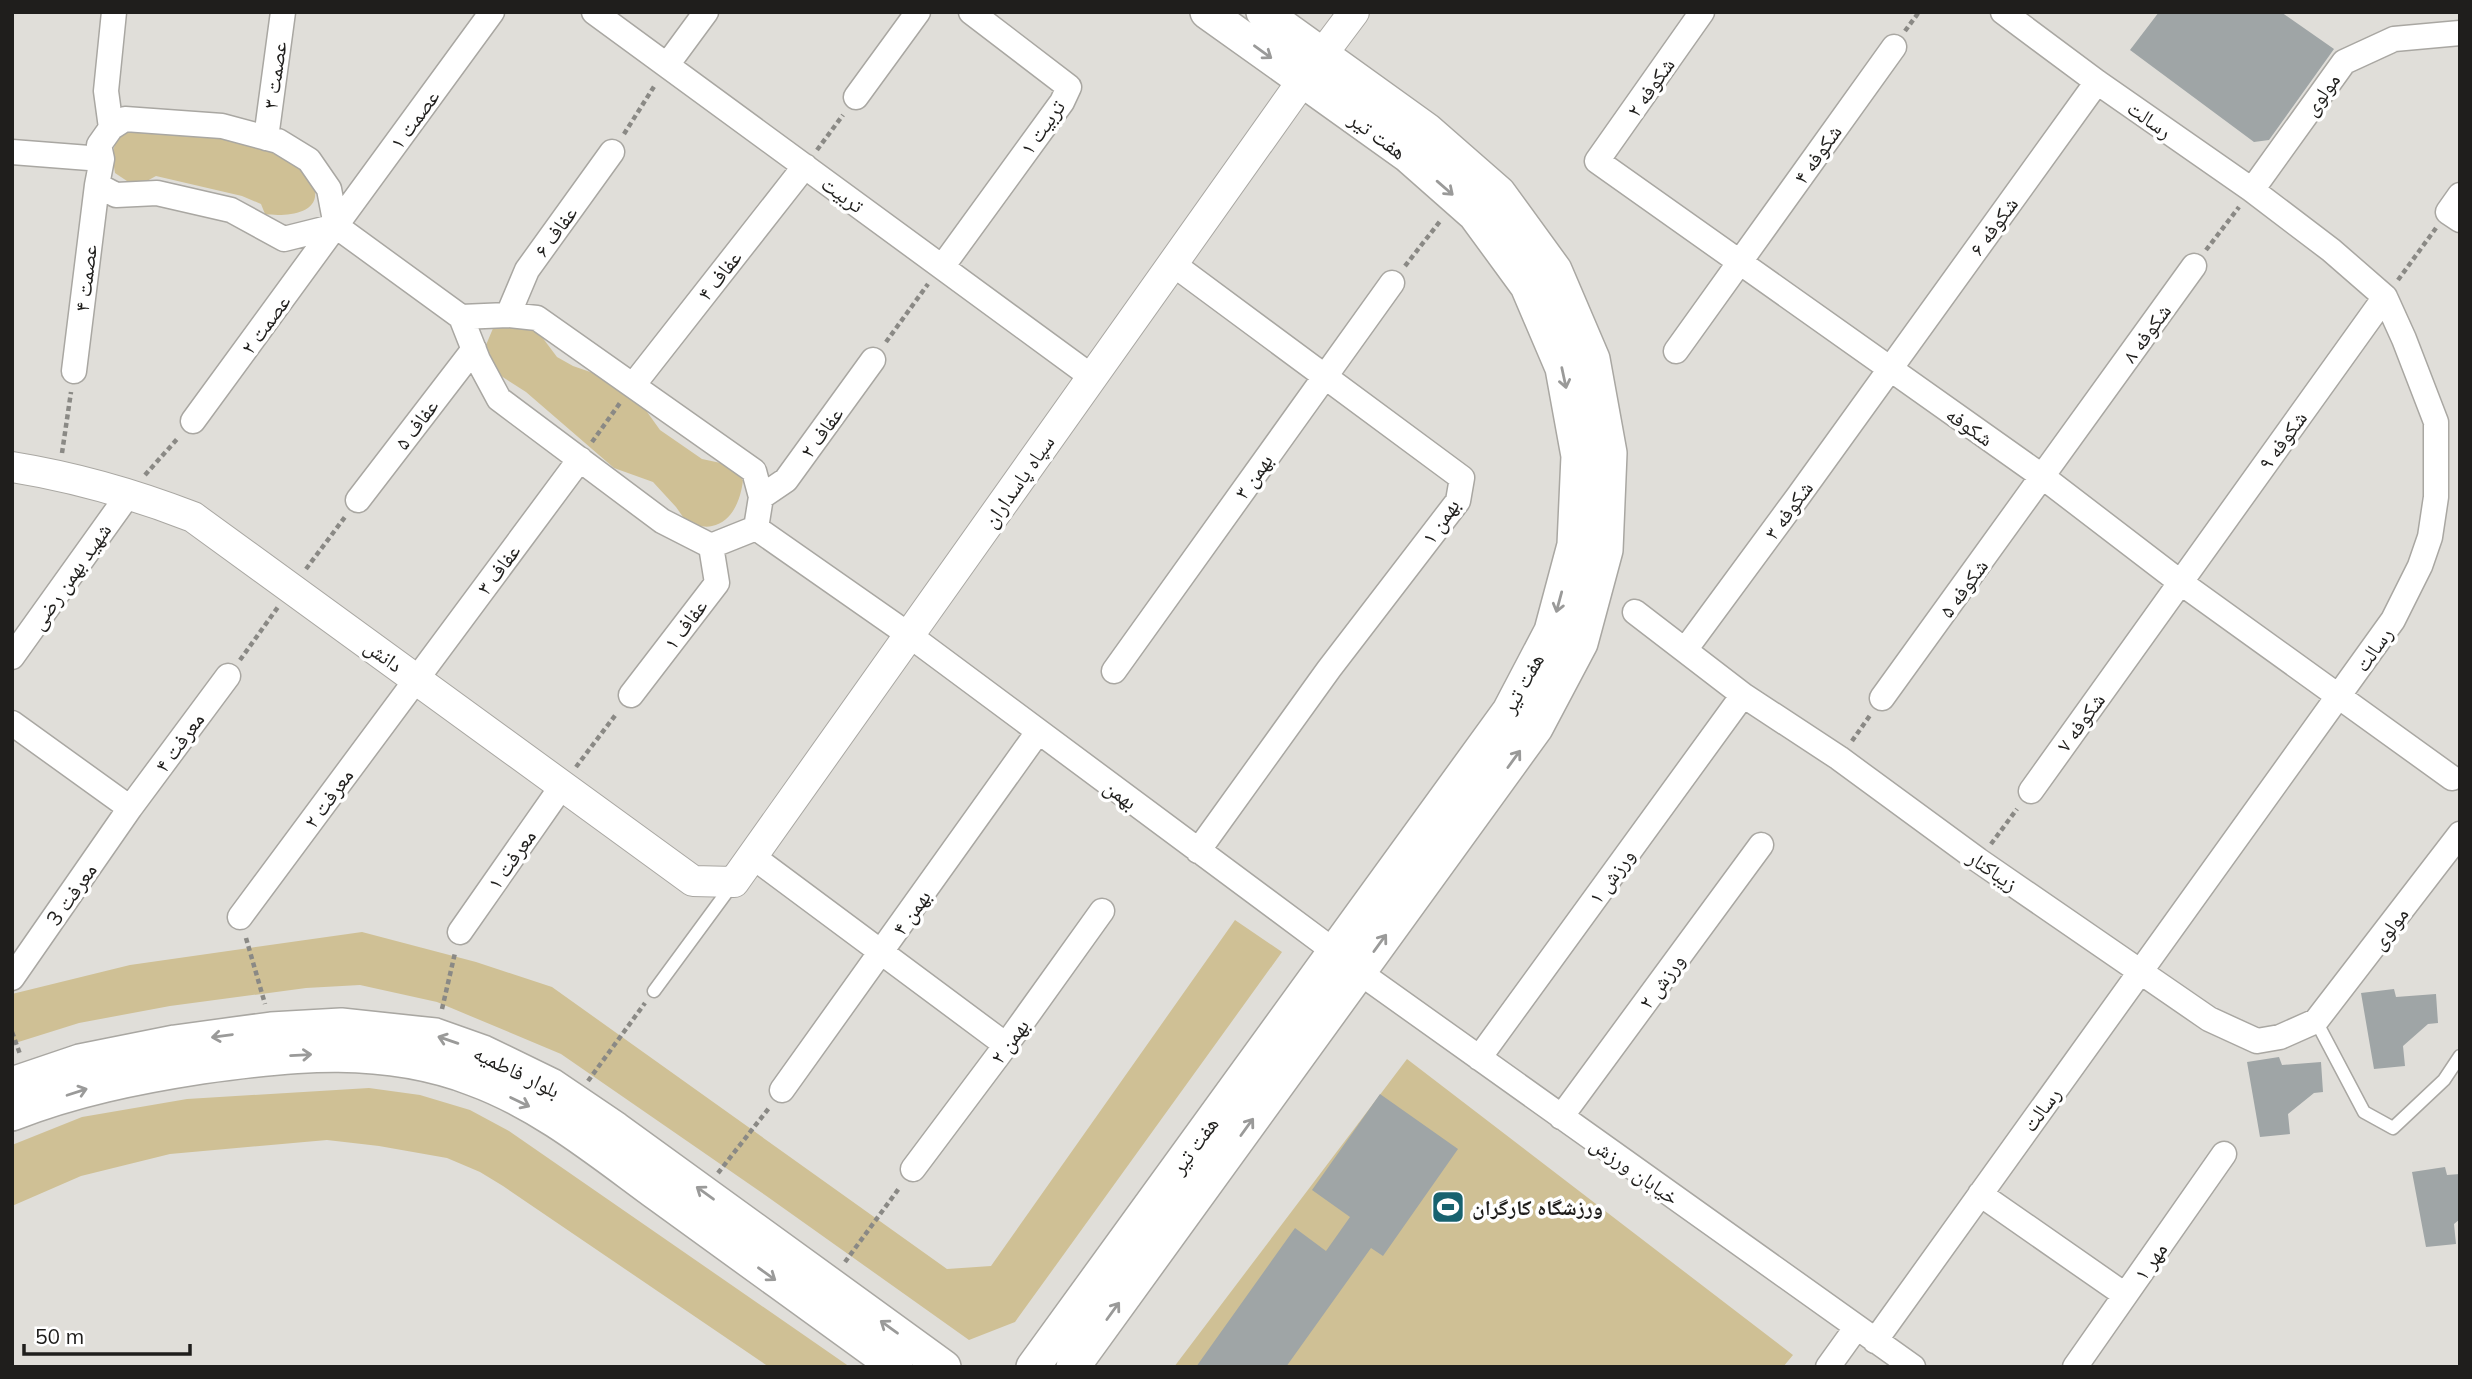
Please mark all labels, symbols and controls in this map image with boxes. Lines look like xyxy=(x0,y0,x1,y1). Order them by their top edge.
street label: عصمت ۳ xyxy=(256,39,292,110)
one-way arrow xyxy=(1253,45,1272,59)
street label: شکوفه ۲ xyxy=(1620,52,1680,122)
street label: مولوی xyxy=(2297,67,2345,121)
street label: عصمت ۱ xyxy=(384,84,445,154)
street label: رسالت xyxy=(2123,94,2177,144)
street label: تربیت ۱ xyxy=(1014,95,1070,159)
street label: هفت تیر xyxy=(1343,105,1412,165)
street label: شکوفه ۴ xyxy=(1787,119,1847,189)
street label: تربیت xyxy=(817,170,869,218)
one-way arrow xyxy=(1435,180,1453,196)
street label: شکوفه ۶ xyxy=(1963,191,2023,261)
street label: عفاف ۶ xyxy=(528,200,582,262)
street label: عصمت ۴ xyxy=(68,242,102,313)
street label: عفاف ۴ xyxy=(691,244,747,305)
street label: عصمت ۲ xyxy=(235,289,296,359)
street label: شکوفه ۸ xyxy=(2116,298,2176,368)
one-way arrow xyxy=(1557,366,1571,389)
street label: عفاف ۵ xyxy=(389,393,444,454)
street label: عفاف ۲ xyxy=(794,401,848,463)
street label: شکوفه xyxy=(1941,401,1999,451)
street label: شکوفه ۹ xyxy=(2252,405,2312,475)
street label: سپاه پاسداران xyxy=(977,430,1060,533)
street label: بهمن ۳ xyxy=(1228,448,1279,504)
street label: شکوفه ۳ xyxy=(1758,475,1818,545)
street label: بهمن ۱ xyxy=(1415,493,1465,549)
street label: شهید بهمن رضی xyxy=(24,518,117,635)
street label: عفاف ۳ xyxy=(471,538,526,599)
street label: شکوفه ۵ xyxy=(1933,553,1993,623)
one-way arrow xyxy=(1551,591,1564,613)
street label: عفاف ۱ xyxy=(658,593,713,654)
street label: رسالت xyxy=(2348,622,2398,676)
street label: دانش xyxy=(359,632,408,678)
street label: هفت تیر xyxy=(1494,648,1549,718)
street label: شکوفه ۷ xyxy=(2050,687,2110,757)
street label: معرفت ۴ xyxy=(149,707,209,777)
one-way arrow xyxy=(1507,750,1521,769)
street label: معرفت ۲ xyxy=(298,763,358,833)
street label: بهمن xyxy=(1099,773,1143,816)
street label: معرفت ۱ xyxy=(481,824,541,894)
street label: ورزش ۱ xyxy=(1582,843,1641,909)
street label: زیباکنار xyxy=(1962,843,2023,896)
street label: معرفت 3 xyxy=(40,858,102,930)
street label: بهمن ۴ xyxy=(886,884,937,940)
street label: مولوی xyxy=(2365,902,2413,954)
one-way arrow xyxy=(1373,934,1387,953)
street label: ورزش ۲ xyxy=(1632,948,1691,1014)
street label: بهمن ۲ xyxy=(984,1013,1035,1069)
one-way arrow xyxy=(211,1029,234,1042)
one-way arrow xyxy=(437,1033,459,1045)
street label: بلوار فاطمیه xyxy=(469,1039,565,1103)
one-way arrow xyxy=(289,1049,312,1062)
street label: رسالت xyxy=(2016,1082,2066,1136)
one-way arrow xyxy=(65,1085,87,1097)
one-way arrow xyxy=(509,1095,530,1109)
street label: هفت تیر xyxy=(1164,1111,1224,1180)
one-way arrow xyxy=(1239,1118,1254,1137)
street label: خیابان ورزش xyxy=(1585,1130,1684,1211)
one-way arrow xyxy=(696,1186,715,1200)
sports icon: ورزشگاه کارگران xyxy=(1429,1188,1467,1226)
place label: ورزشگاه کارگران xyxy=(1472,1194,1603,1220)
street label: مهر ۱ xyxy=(2128,1237,2172,1285)
one-way arrow xyxy=(757,1266,776,1281)
one-way arrow xyxy=(1105,1302,1120,1321)
scale bar xyxy=(24,1312,191,1356)
one-way arrow xyxy=(880,1320,899,1334)
text: 50 m xyxy=(35,1323,84,1349)

